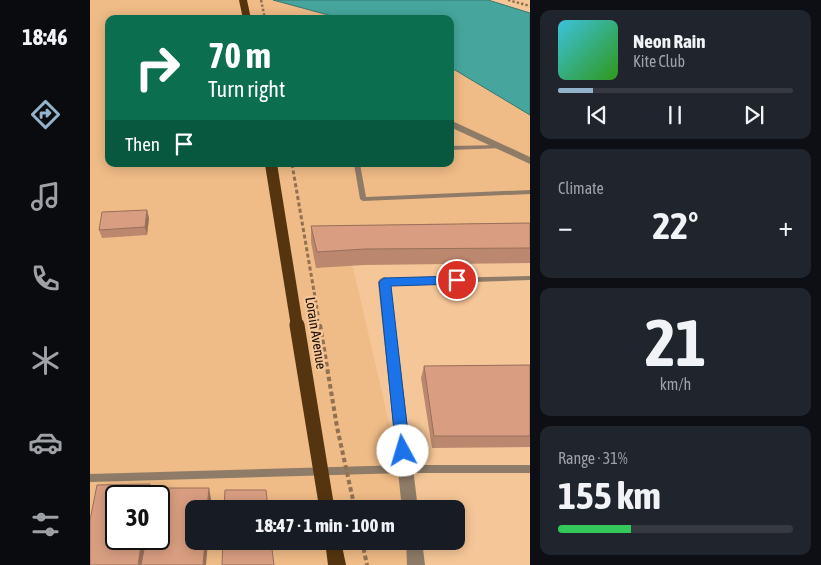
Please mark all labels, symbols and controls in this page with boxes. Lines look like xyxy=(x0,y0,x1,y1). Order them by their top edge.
text: 18:46 xyxy=(22,24,68,50)
text: Neon Rain xyxy=(633,30,705,52)
icon: right xyxy=(125,35,190,100)
text: 70 m xyxy=(208,35,271,75)
text: Kite Club xyxy=(633,52,685,70)
text: Turn right xyxy=(208,76,285,102)
icon: directions xyxy=(28,97,63,132)
icon: previous xyxy=(583,101,611,129)
icon: pause xyxy=(661,101,689,129)
icon: next xyxy=(740,101,768,129)
icon: arrive xyxy=(170,130,198,158)
text: Then xyxy=(125,133,160,155)
icon: music xyxy=(28,179,63,214)
text: Climate xyxy=(558,179,604,197)
text: 22° xyxy=(652,204,699,247)
text: − xyxy=(558,210,573,242)
text: + xyxy=(778,210,793,242)
pin xyxy=(436,259,478,301)
icon: phone xyxy=(28,261,63,296)
icon: arrive xyxy=(443,266,471,294)
street label: Lorain Avenue xyxy=(302,296,330,370)
text: 21 xyxy=(645,305,706,380)
icon: climate xyxy=(28,343,63,378)
text: km/h xyxy=(660,375,691,393)
position arrow xyxy=(376,424,428,476)
icon: car xyxy=(28,425,63,460)
text: Range · 31% xyxy=(558,449,628,467)
text: 155 km xyxy=(558,474,661,517)
speed limit sign: 30 xyxy=(105,485,170,550)
icon: filters xyxy=(28,507,63,542)
text: 18:47 · 1 min · 100 m xyxy=(255,514,395,536)

